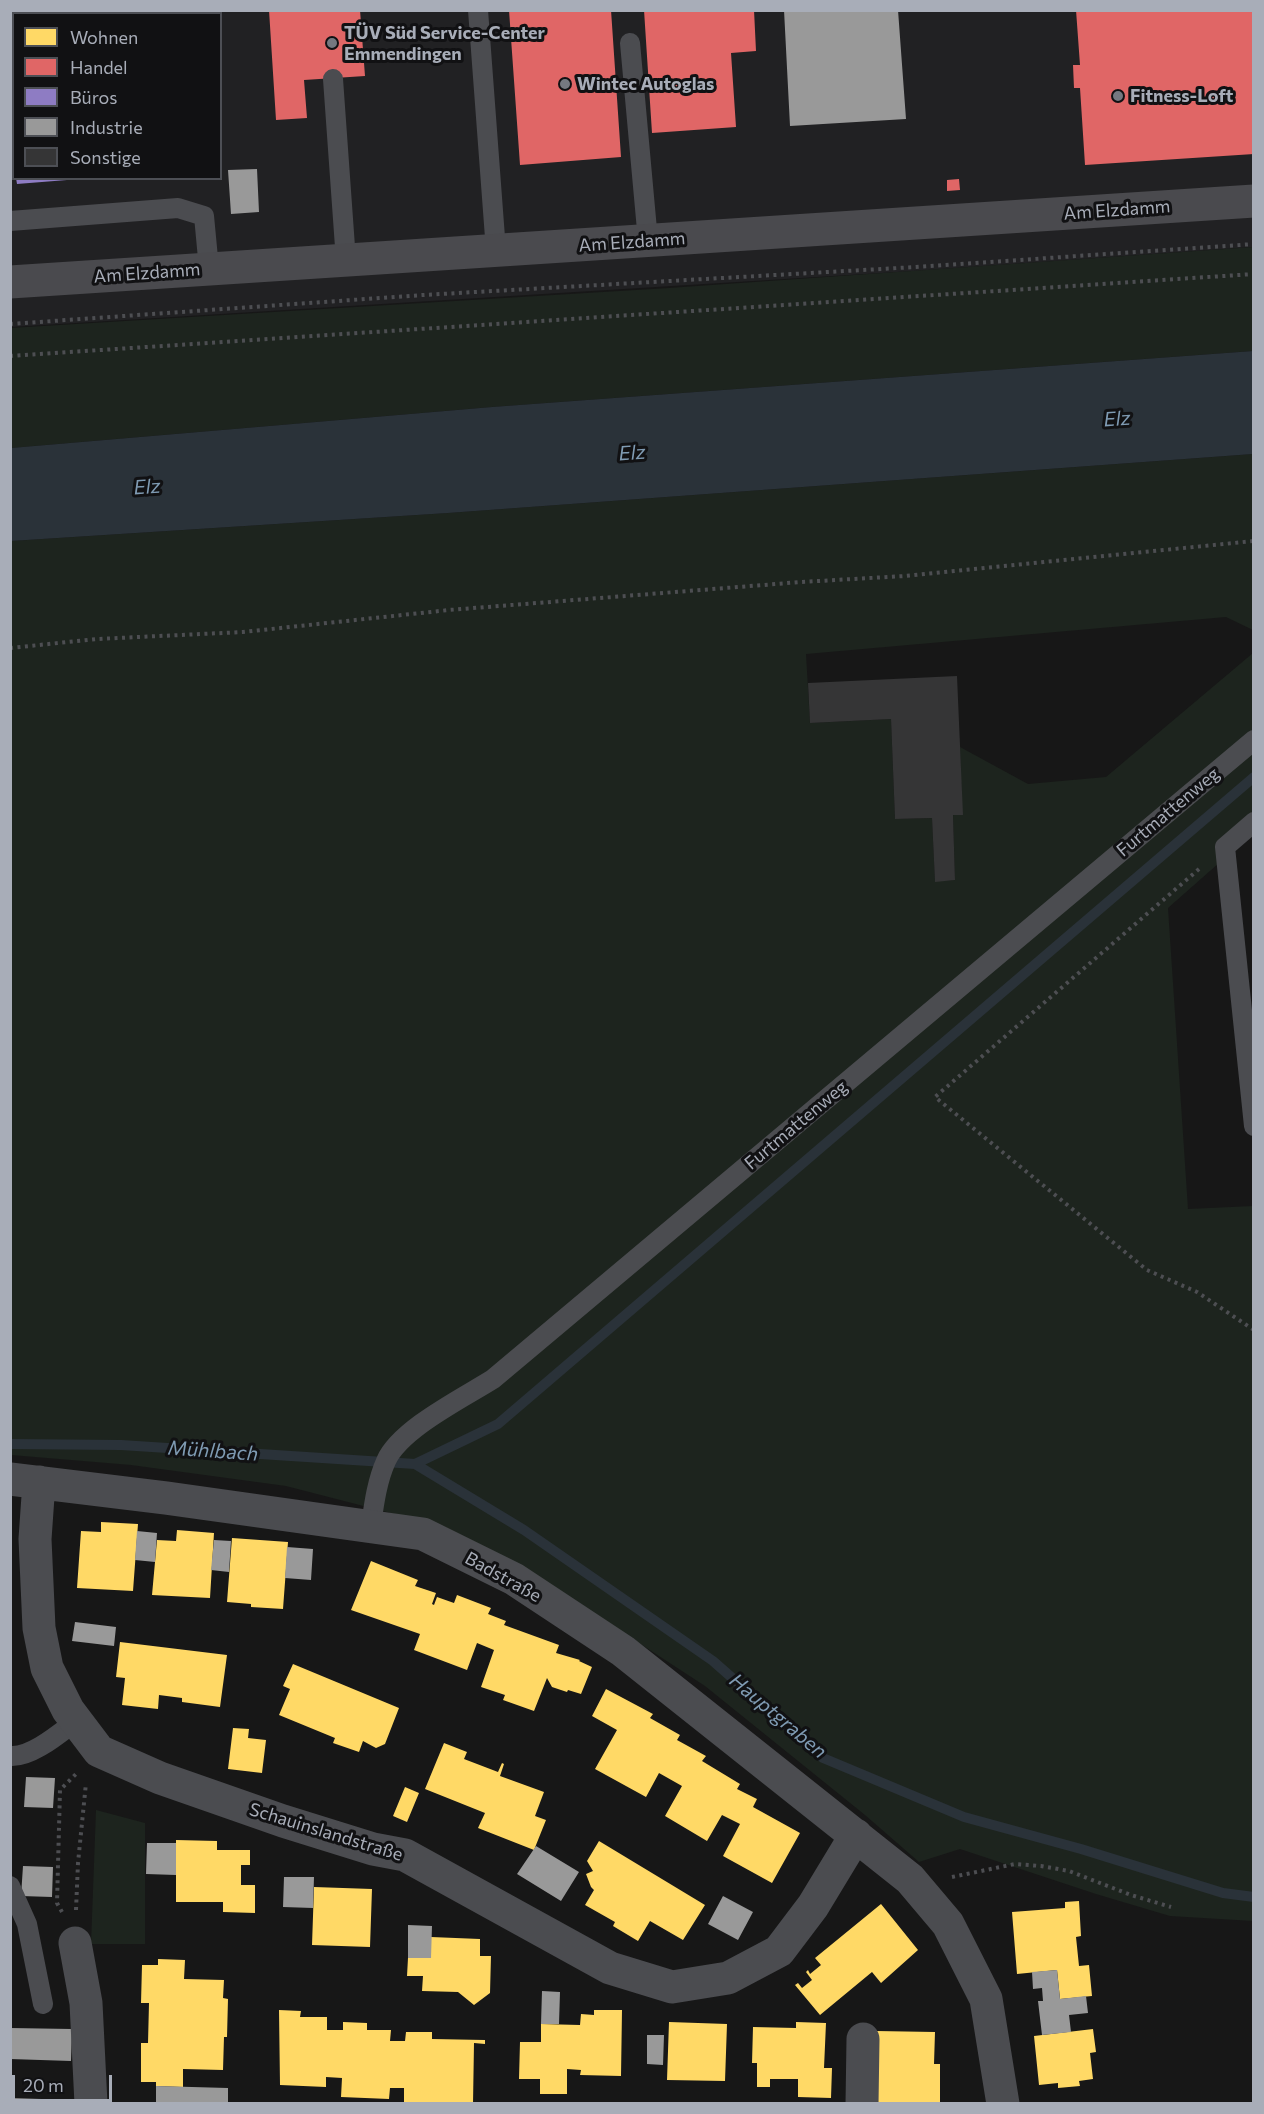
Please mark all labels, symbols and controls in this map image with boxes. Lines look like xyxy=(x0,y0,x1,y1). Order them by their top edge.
legend xyxy=(12,12,222,180)
place label: TÜV Süd Service-Center Emmendingen xyxy=(344,22,545,64)
text: Wohnen xyxy=(70,26,138,48)
marker: TÜV Süd Service-Center Emmendingen xyxy=(325,36,339,50)
text: Handel xyxy=(70,56,128,78)
place label: Wintec Autoglas xyxy=(577,73,714,95)
marker: Wintec Autoglas xyxy=(558,77,572,91)
place label: Fitness-Loft xyxy=(1130,85,1233,107)
text: Büros xyxy=(70,86,117,108)
marker: Fitness-Loft xyxy=(1111,89,1125,103)
text: Industrie xyxy=(70,116,143,138)
text: Sonstige xyxy=(70,146,141,168)
street label: Am Elzdamm xyxy=(1063,195,1171,225)
street label: Am Elzdamm xyxy=(578,227,686,257)
street label: Am Elzdamm xyxy=(93,258,201,288)
water label: Elz xyxy=(1103,406,1131,432)
water label: Elz xyxy=(618,440,646,466)
water label: Elz xyxy=(133,474,161,500)
street label: Furtmattenweg xyxy=(1112,763,1224,861)
street label: Furtmattenweg xyxy=(740,1076,852,1174)
water label: Mühlbach xyxy=(167,1436,259,1466)
street label: Badstraße xyxy=(461,1547,545,1607)
water label: Hauptgraben xyxy=(725,1668,831,1764)
street label: Schauinslandstraße xyxy=(247,1798,405,1866)
scale bar xyxy=(15,2063,116,2101)
text: 20 m xyxy=(23,2074,64,2096)

